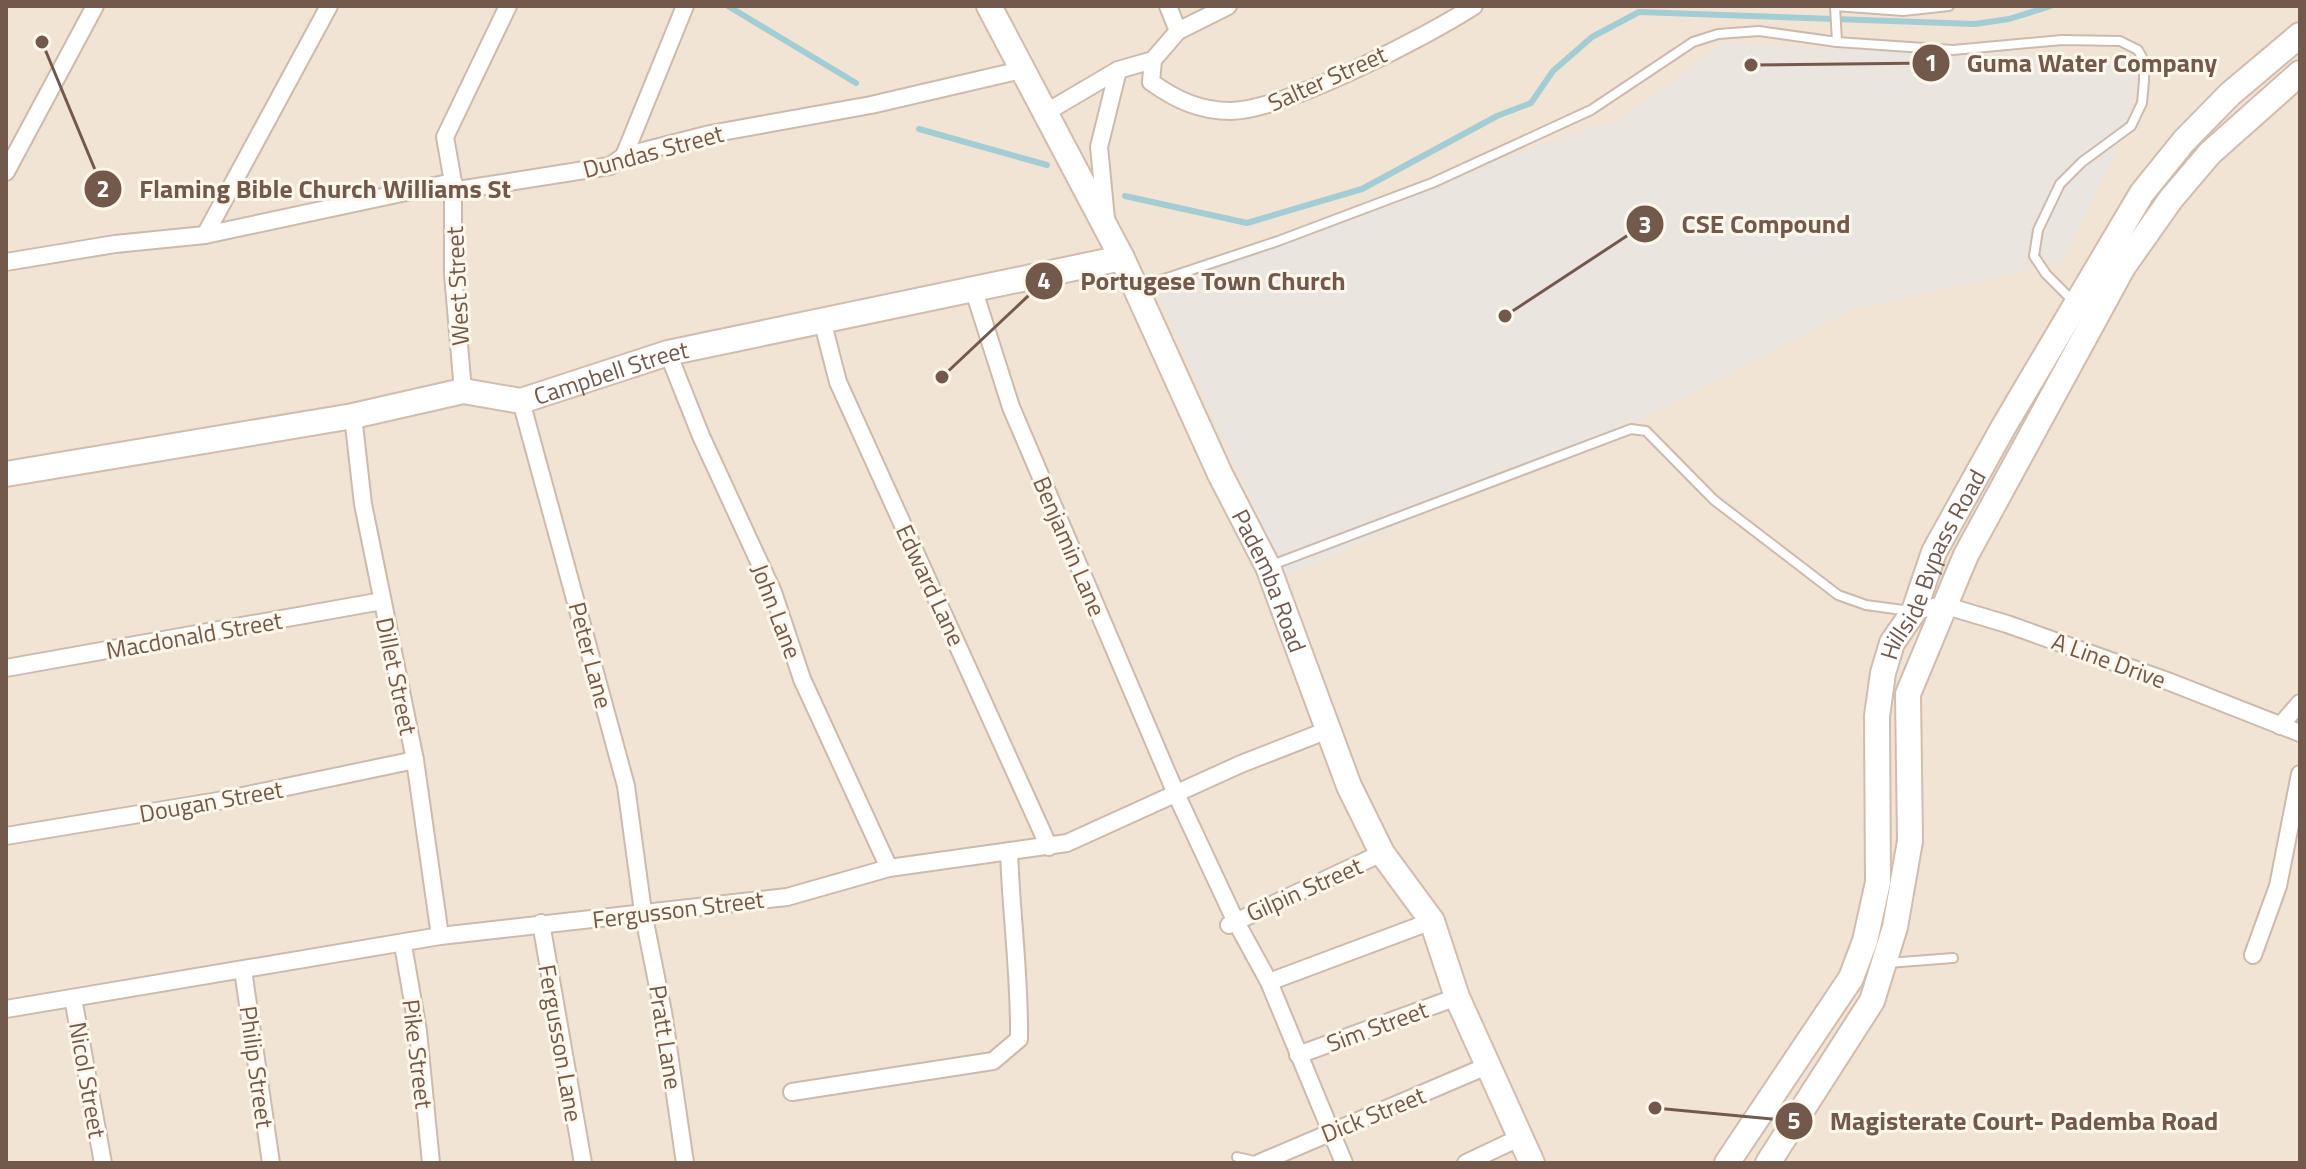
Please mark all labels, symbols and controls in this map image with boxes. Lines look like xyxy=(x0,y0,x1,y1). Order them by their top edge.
street label: Salter Street xyxy=(1262,36,1393,120)
callout: Guma Water Company xyxy=(1911,38,2233,88)
text: Guma Water Company xyxy=(1967,43,2217,82)
text: 1 xyxy=(1924,44,1938,80)
street label: Dundas Street xyxy=(579,115,728,187)
callout: Flaming Bible Church Williams St xyxy=(83,164,527,214)
text: Flaming Bible Church Williams St xyxy=(139,169,511,208)
text: 2 xyxy=(96,170,110,206)
callout: CSE Compound xyxy=(1625,199,1866,249)
text: CSE Compound xyxy=(1682,204,1850,243)
text: 3 xyxy=(1638,206,1652,242)
street label: West Street xyxy=(436,225,478,347)
callout: Portugese Town Church xyxy=(1024,256,1362,306)
text: Portugese Town Church xyxy=(1080,261,1346,300)
text: 4 xyxy=(1037,262,1051,298)
street label: Campbell Street xyxy=(529,331,692,414)
street label: Hillside Bypass Road xyxy=(1870,463,1995,664)
street label: Benjamin Lane xyxy=(1024,470,1116,622)
street label: Pademba Road xyxy=(1223,503,1316,657)
street label: Edward Lane xyxy=(887,518,975,652)
street label: John Lane xyxy=(742,558,812,664)
street label: Peter Lane xyxy=(560,598,622,712)
street label: Macdonald Street xyxy=(103,602,285,668)
street label: Dillet Street xyxy=(367,614,427,739)
street label: A Line Drive xyxy=(2047,623,2171,697)
street label: Dougan Street xyxy=(136,771,286,831)
street label: Gilpin Street xyxy=(1240,847,1368,931)
street label: Fergusson Street xyxy=(590,881,766,937)
street label: Fergusson Lane xyxy=(529,961,593,1125)
street label: Pratt Lane xyxy=(640,982,692,1092)
street label: Sim Street xyxy=(1321,991,1433,1061)
street label: Pike Street xyxy=(393,997,443,1111)
street label: Philip Street xyxy=(231,1004,283,1131)
street label: Nicol Street xyxy=(60,1019,116,1141)
street label: Dick Street xyxy=(1315,1077,1431,1151)
callout: Magisterate Court- Pademba Road xyxy=(1774,1096,2234,1146)
text: Magisterate Court- Pademba Road xyxy=(1830,1101,2218,1140)
text: 5 xyxy=(1787,1102,1801,1138)

